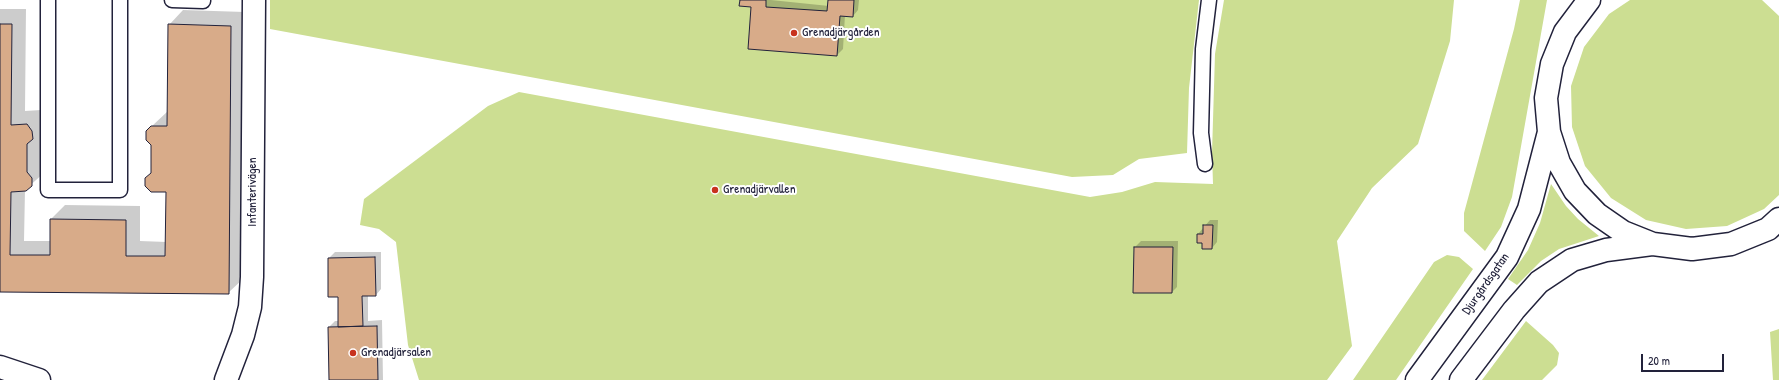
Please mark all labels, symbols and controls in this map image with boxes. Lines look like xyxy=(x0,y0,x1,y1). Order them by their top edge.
place label: Grenadjärgården xyxy=(802,25,880,41)
marker: Grenadjärgården xyxy=(789,28,799,38)
street label: Infanterivägen xyxy=(245,157,261,227)
place label: Grenadjärvallen xyxy=(723,182,796,198)
marker: Grenadjärvallen xyxy=(710,185,720,195)
street label: Djurgårdsgatan xyxy=(1459,250,1513,318)
place label: Grenadjärsalen xyxy=(361,345,431,361)
scale bar xyxy=(1643,346,1726,372)
marker: Grenadjärsalen xyxy=(348,348,358,358)
text: 20 m xyxy=(1648,352,1670,369)

